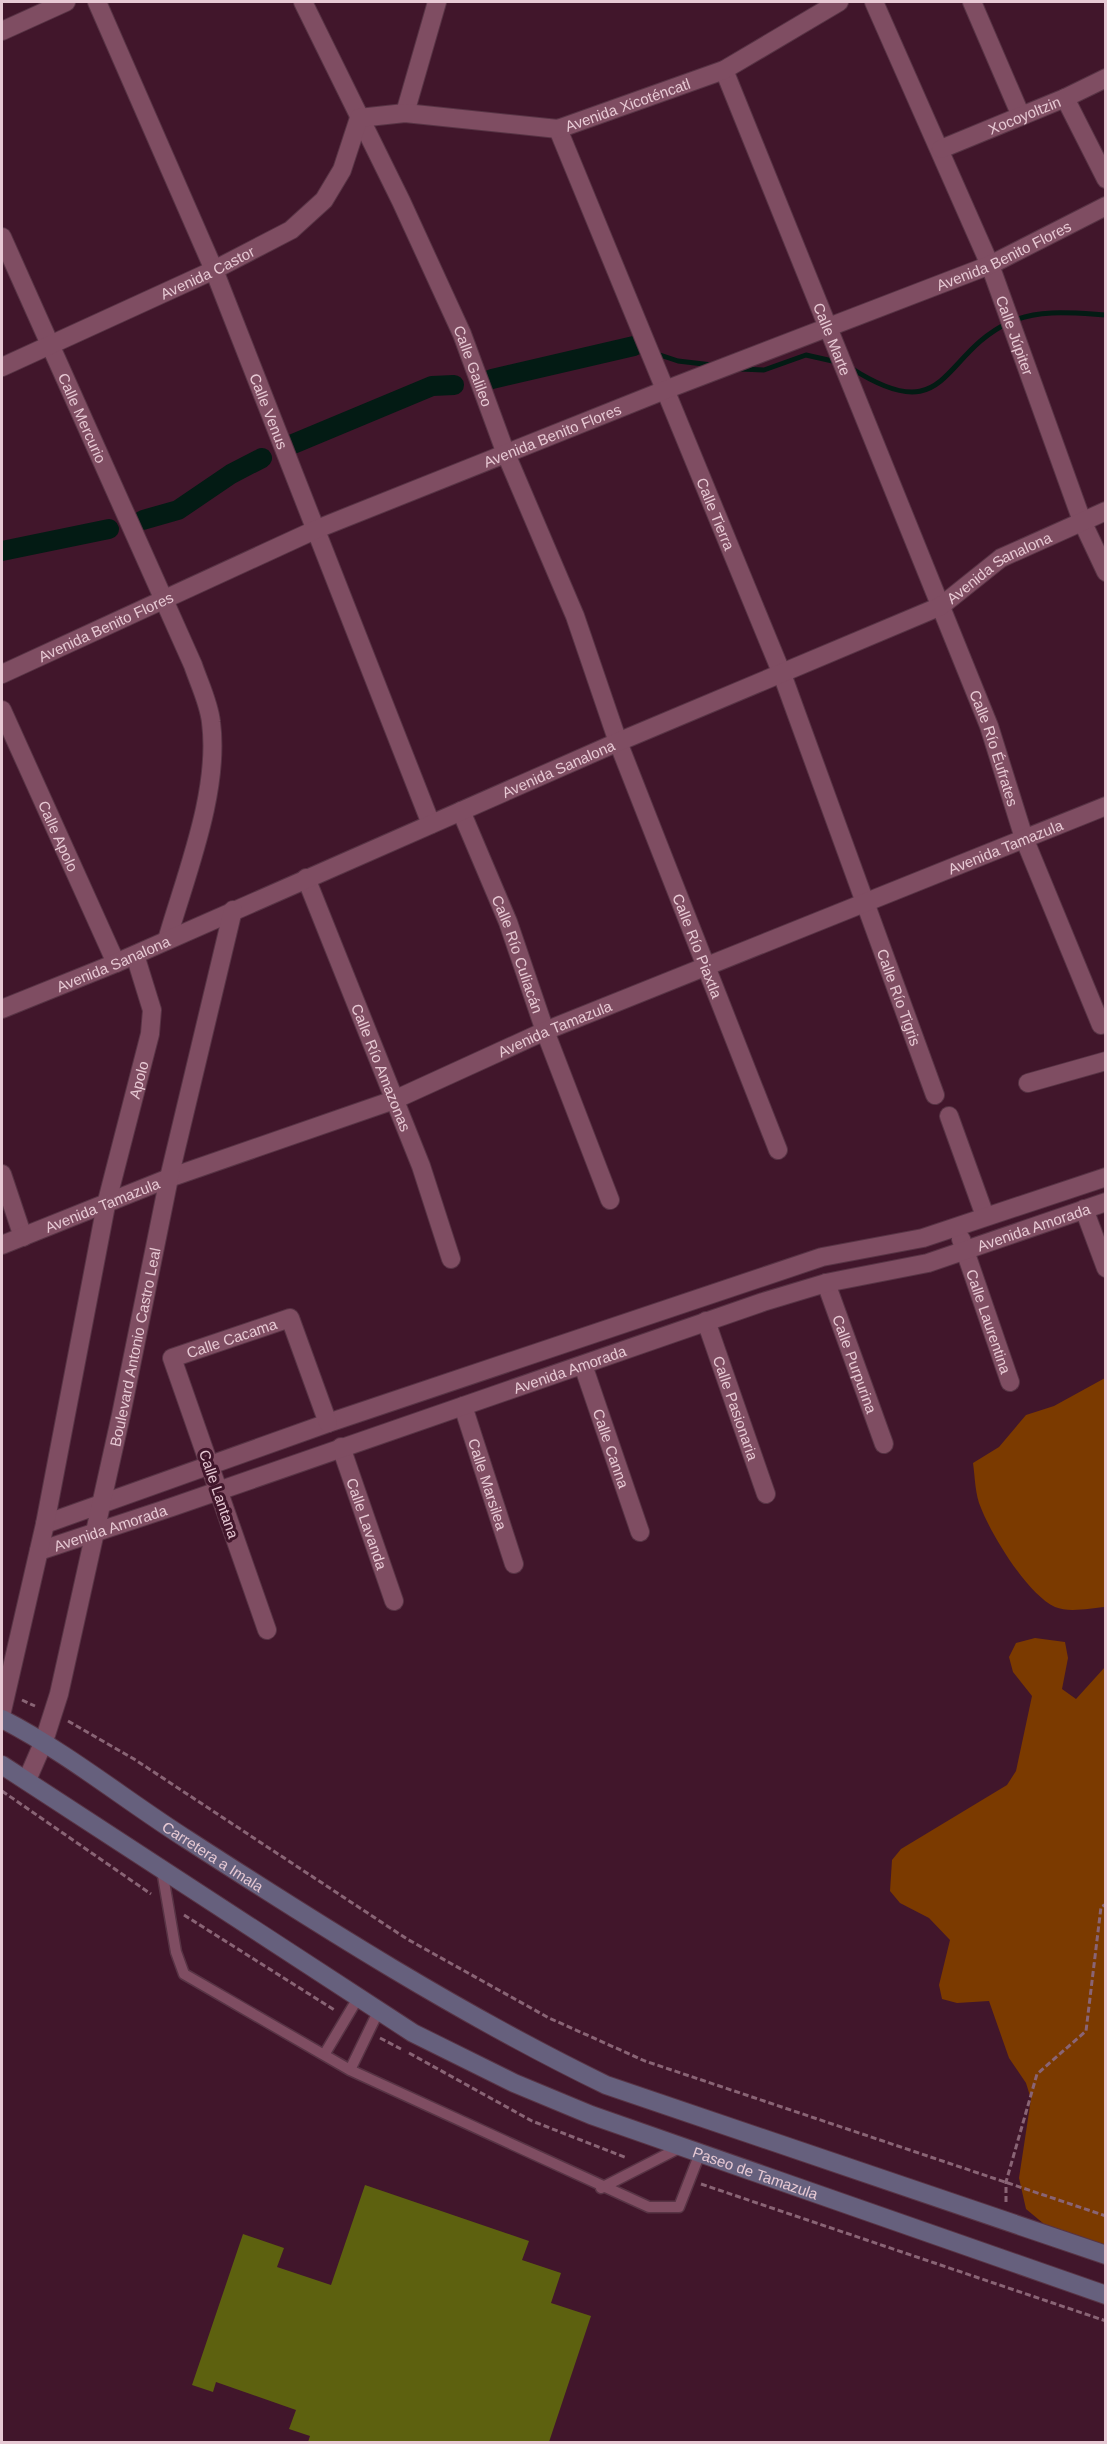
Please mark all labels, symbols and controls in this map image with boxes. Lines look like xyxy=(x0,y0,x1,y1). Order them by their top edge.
street label: Avenida Xicoténcatl xyxy=(563,74,692,134)
street label: Xocoyoltzin xyxy=(986,92,1063,137)
street label: Avenida Benito Flores xyxy=(934,217,1074,293)
street label: Avenida Castor xyxy=(157,242,257,302)
street label: Calle Júpiter xyxy=(993,293,1037,377)
street label: Calle Marte xyxy=(810,300,855,378)
street label: Calle Galileo xyxy=(451,323,496,409)
street label: Calle Mercurio xyxy=(55,370,110,465)
street label: Calle Venus xyxy=(247,371,292,452)
street label: Avenida Benito Flores xyxy=(481,400,623,470)
street label: Calle Tierra xyxy=(694,475,739,553)
street label: Avenida Sanalona xyxy=(943,528,1054,607)
street label: Avenida Benito Flores xyxy=(35,588,176,665)
street label: Calle Río Éufrates xyxy=(967,687,1022,808)
street label: Avenida Sanalona xyxy=(499,736,618,801)
street label: Calle Apolo xyxy=(35,798,82,874)
street label: Avenida Tamazula xyxy=(945,816,1066,877)
street label: Calle Río Piaxtla xyxy=(670,891,726,1001)
street label: Calle Río Culiacán xyxy=(489,892,547,1015)
street label: Avenida Sanalona xyxy=(54,932,173,995)
street label: Calle Río Tigris xyxy=(874,946,925,1048)
street label: Avenida Tamazula xyxy=(495,996,615,1060)
street label: Calle Río Amazonas xyxy=(349,1001,415,1134)
street label: Apolo xyxy=(125,1059,151,1100)
street label: Avenida Tamazula xyxy=(42,1174,163,1235)
street label: Avenida Amorada xyxy=(975,1199,1093,1254)
street label: Boulevard Antonio Castro Leal xyxy=(106,1246,163,1448)
street label: Calle Laurentina xyxy=(963,1267,1015,1376)
street label: Calle Purpurina xyxy=(830,1312,881,1416)
street label: Calle Cacama xyxy=(184,1314,280,1361)
street label: Avenida Amorada xyxy=(511,1341,629,1396)
street label: Calle Pasionaria xyxy=(710,1353,762,1463)
street label: Calle Canna xyxy=(590,1406,633,1491)
street label: Calle Marsilea xyxy=(465,1436,511,1533)
street label: Calle Lantana xyxy=(196,1447,242,1541)
street label: Calle Lavanda xyxy=(344,1475,391,1572)
street label: Avenida Amorada xyxy=(51,1501,170,1554)
street label: Carretera a Imala xyxy=(159,1817,267,1895)
street label: Paseo de Tamazula xyxy=(691,2143,821,2202)

